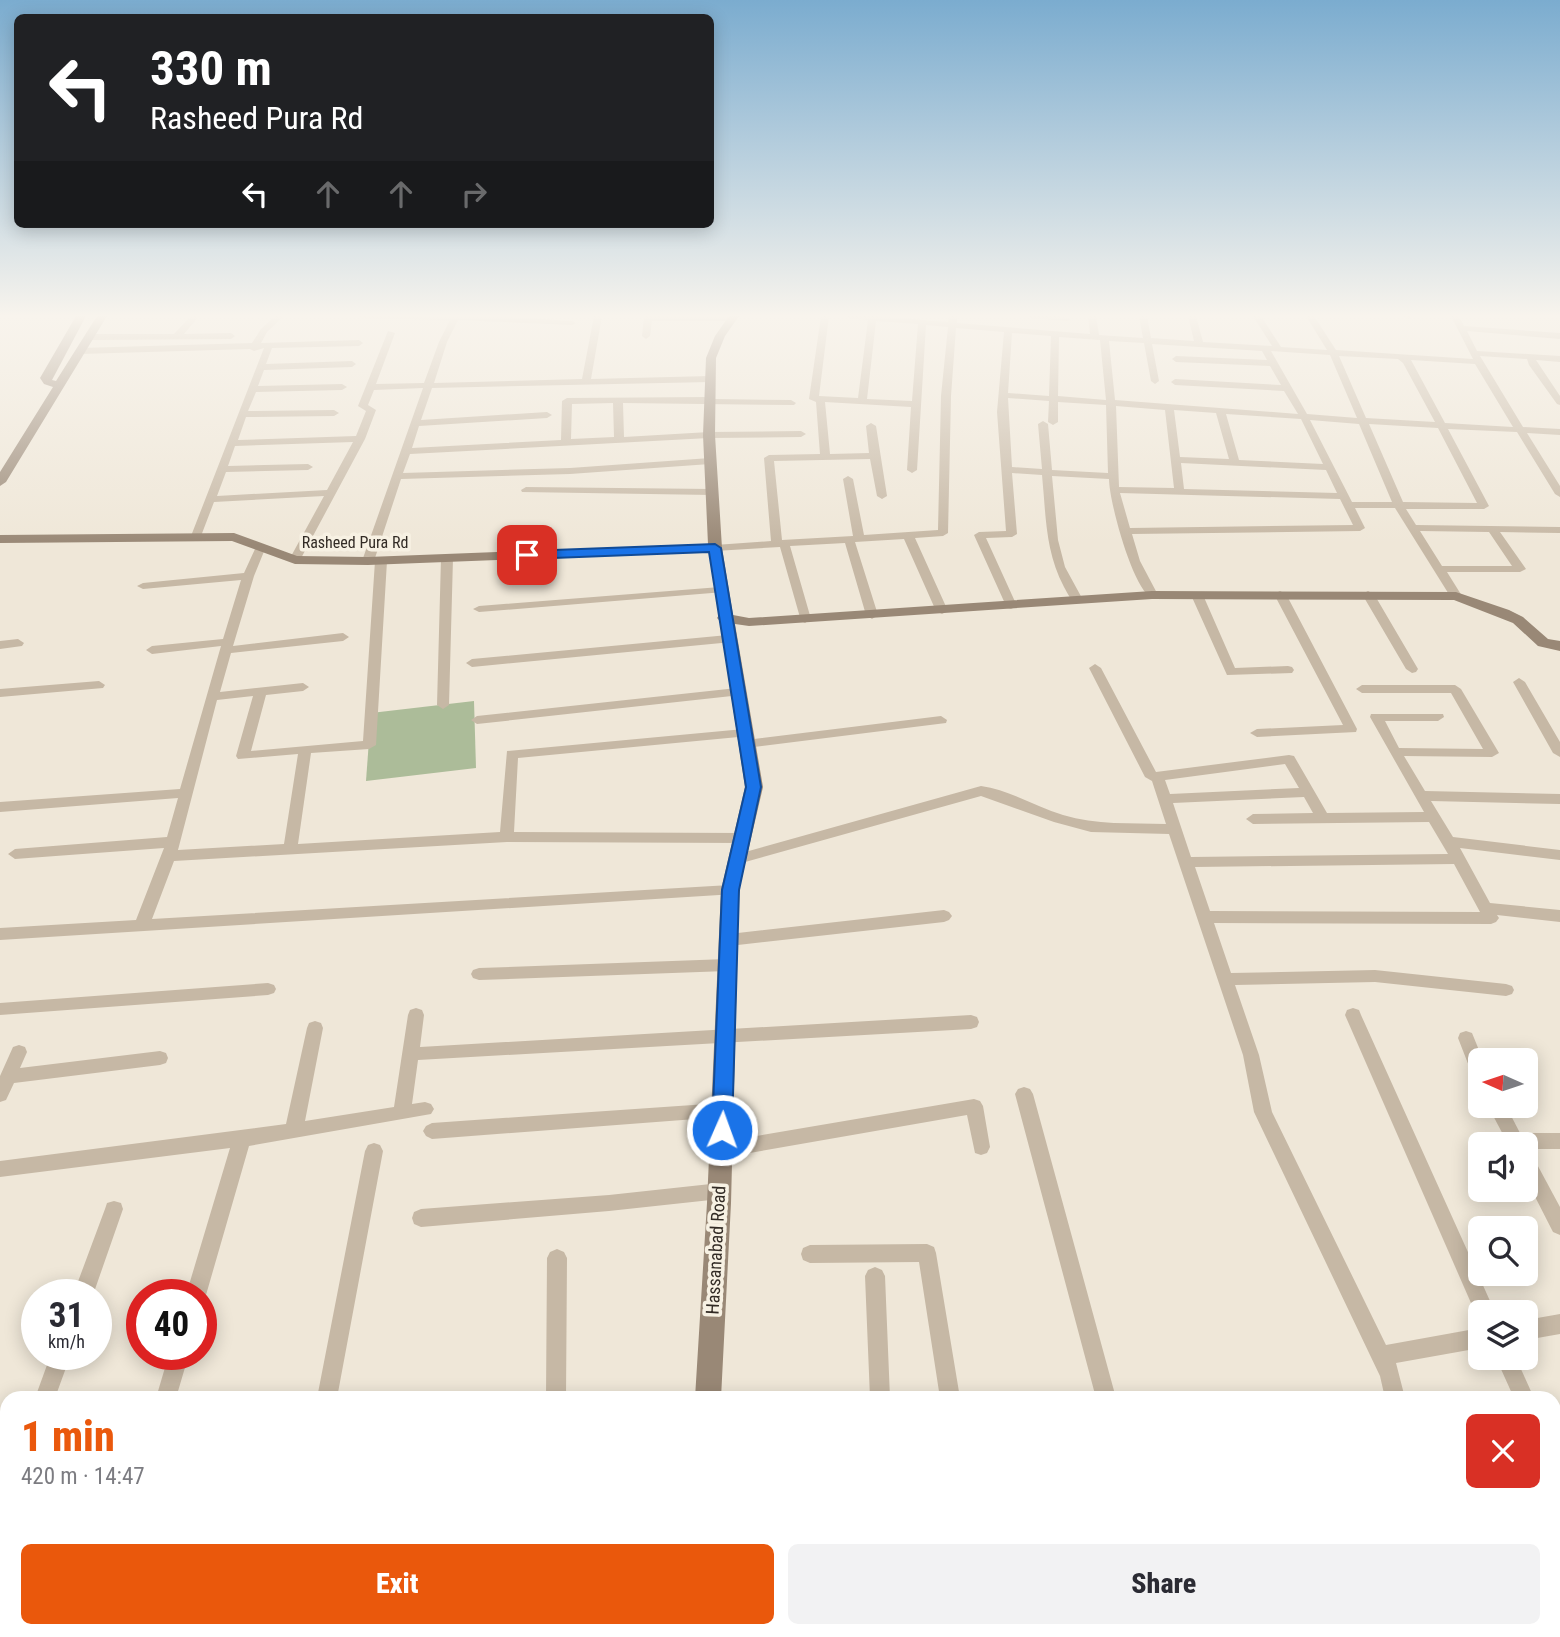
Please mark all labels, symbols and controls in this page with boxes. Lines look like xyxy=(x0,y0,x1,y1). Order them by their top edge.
text: 330 m xyxy=(150,40,272,97)
icon: left xyxy=(35,42,126,133)
text: Rasheed Pura Rd xyxy=(150,99,363,137)
icon: left xyxy=(236,175,274,213)
icon: ahead xyxy=(309,175,347,213)
icon: ahead xyxy=(382,175,420,213)
icon: right xyxy=(455,175,493,213)
pin xyxy=(497,525,557,585)
street label: Rasheed Pura Rd xyxy=(302,533,408,552)
icon: arrive xyxy=(508,536,546,574)
north arrow xyxy=(1468,1048,1538,1118)
map controls xyxy=(1468,1048,1538,1370)
position arrow xyxy=(685,1093,759,1167)
button: sound xyxy=(1468,1132,1538,1202)
street label: Hassanabad Road xyxy=(702,1185,729,1315)
button: search xyxy=(1468,1216,1538,1286)
speed limit sign: 40 xyxy=(126,1279,217,1370)
text: 31 xyxy=(49,1295,84,1336)
button: layers xyxy=(1468,1300,1538,1370)
text: km/h xyxy=(48,1331,85,1352)
text: 1 min xyxy=(21,1412,115,1461)
button: close xyxy=(1466,1414,1540,1488)
text: 420 m · 14:47 xyxy=(21,1463,145,1490)
button: Exit xyxy=(21,1544,774,1624)
button: Share xyxy=(788,1544,1540,1624)

